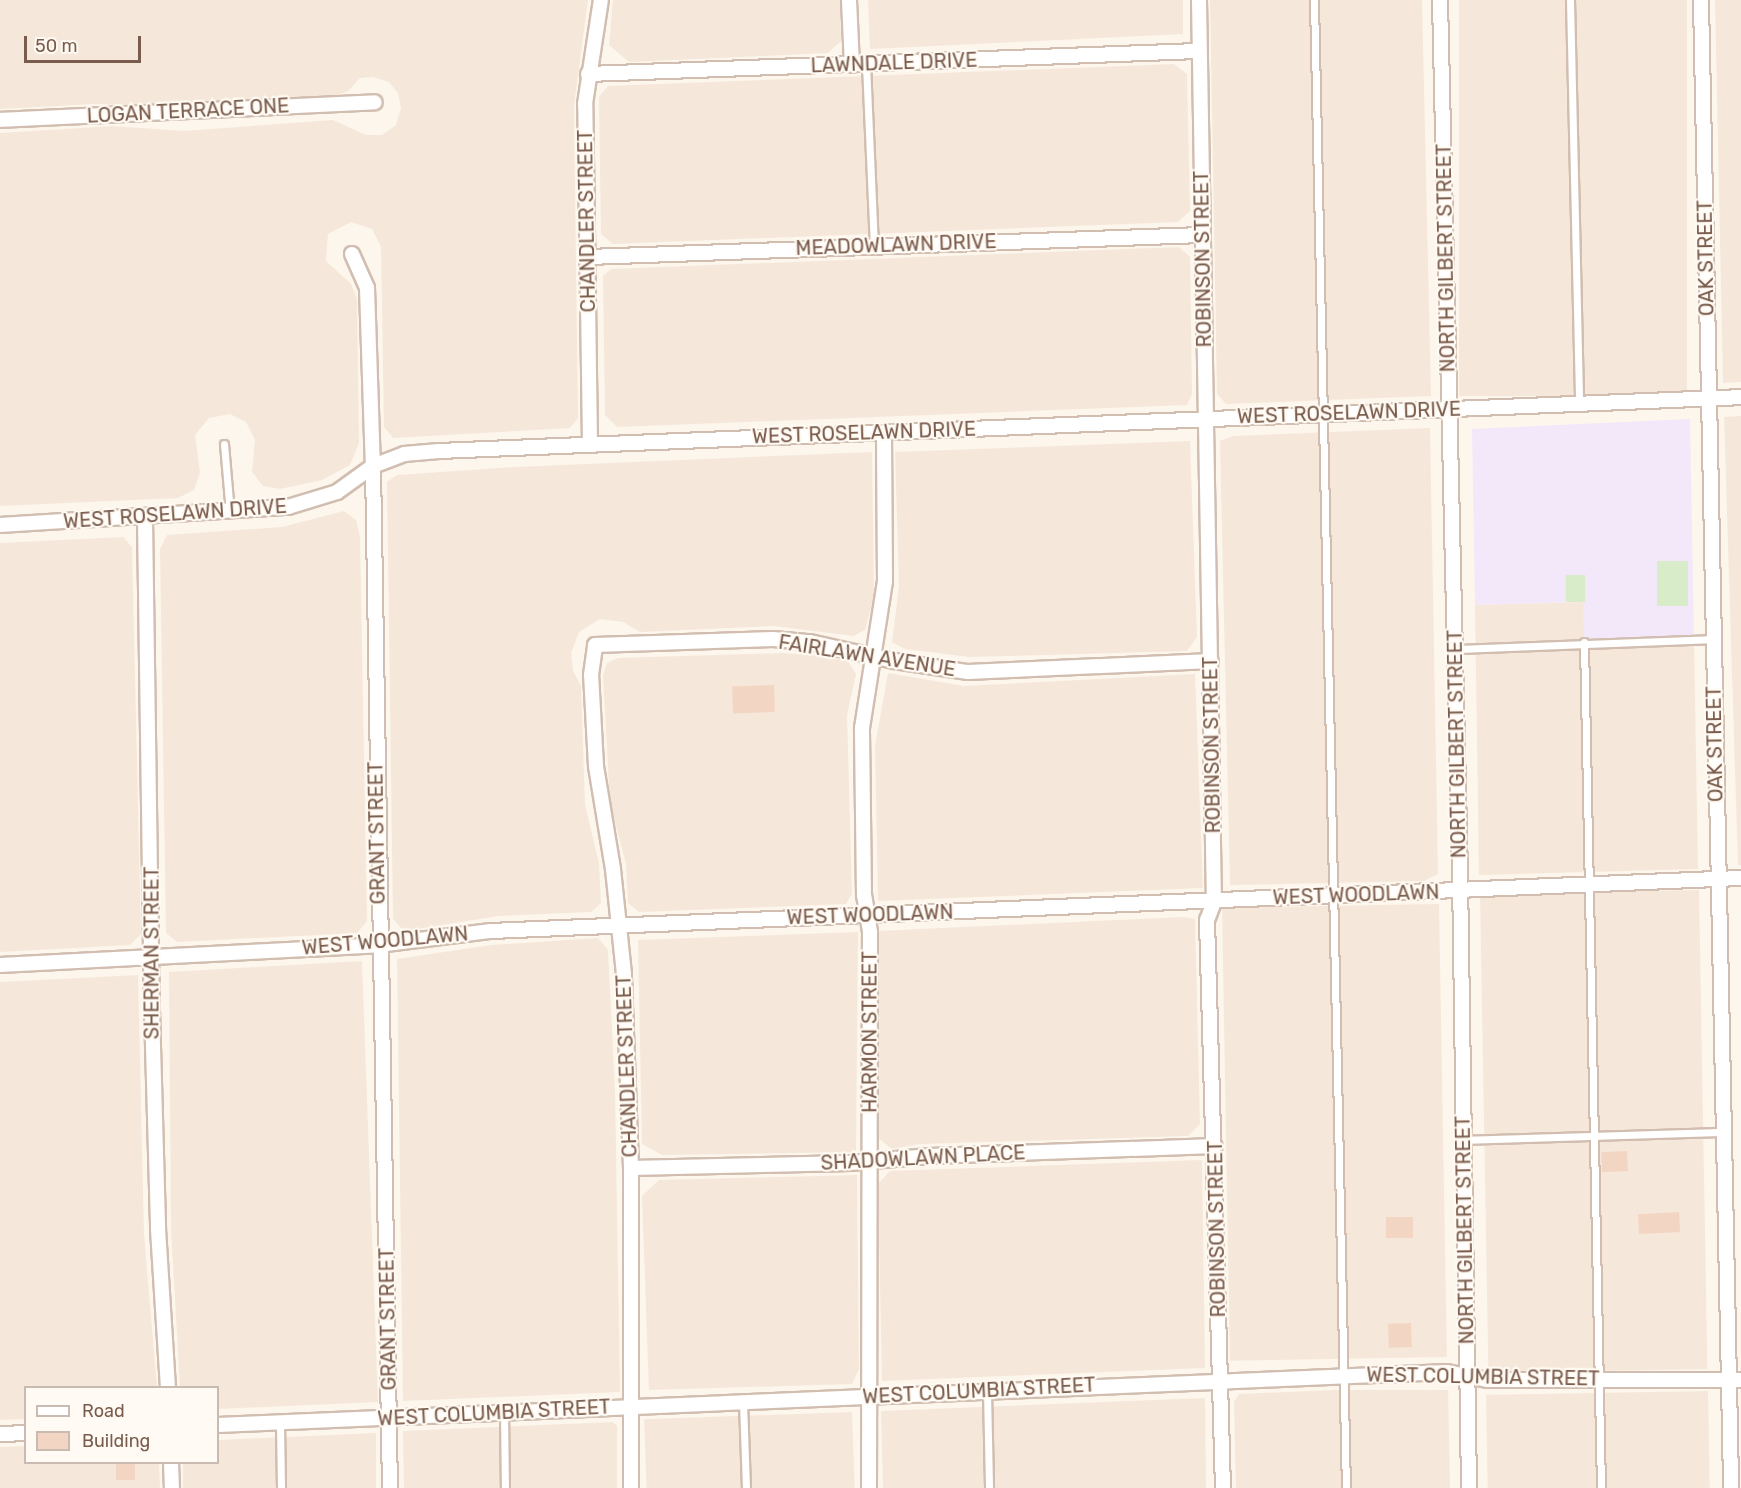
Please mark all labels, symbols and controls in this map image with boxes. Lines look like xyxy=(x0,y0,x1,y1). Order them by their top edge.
scale bar xyxy=(27,24,144,62)
text: 50 m xyxy=(35,35,78,57)
street label: LAWNDALE DRIVE xyxy=(810,48,978,78)
street label: LOGAN TERRACE ONE xyxy=(86,94,290,128)
street label: CHANDLER STREET xyxy=(573,129,601,313)
street label: NORTH GILBERT STREET xyxy=(1432,143,1460,373)
street label: ROBINSON STREET xyxy=(1189,170,1217,348)
street label: OAK STREET xyxy=(1693,200,1719,316)
street label: MEADOWLAWN DRIVE xyxy=(795,229,997,261)
street label: WEST ROSELAWN DRIVE xyxy=(1236,397,1462,429)
street label: WEST ROSELAWN DRIVE xyxy=(751,417,977,449)
street label: WEST ROSELAWN DRIVE xyxy=(62,494,288,534)
street label: NORTH GILBERT STREET xyxy=(1443,629,1471,859)
street label: FAIRLAWN AVENUE xyxy=(777,630,957,682)
street label: ROBINSON STREET xyxy=(1198,656,1226,834)
street label: OAK STREET xyxy=(1702,686,1728,802)
street label: GRANT STREET xyxy=(364,761,390,905)
street label: SHERMAN STREET xyxy=(140,867,164,1039)
street label: WEST WOODLAWN xyxy=(1272,880,1440,910)
street label: WEST WOODLAWN xyxy=(786,900,954,930)
street label: WEST WOODLAWN xyxy=(300,922,470,960)
street label: HARMON STREET xyxy=(858,951,882,1113)
street label: CHANDLER STREET xyxy=(612,974,642,1158)
street label: NORTH GILBERT STREET xyxy=(1451,1115,1479,1345)
street label: ROBINSON STREET xyxy=(1203,1140,1231,1318)
street label: SHADOWLAWN PLACE xyxy=(820,1141,1026,1175)
street label: GRANT STREET xyxy=(375,1247,401,1391)
street label: WEST COLUMBIA STREET xyxy=(1366,1363,1600,1391)
street label: WEST COLUMBIA STREET xyxy=(861,1373,1097,1409)
legend xyxy=(24,1386,219,1464)
street label: WEST COLUMBIA STREET xyxy=(376,1395,612,1431)
text: Road xyxy=(82,1400,125,1422)
text: Building xyxy=(82,1430,150,1452)

